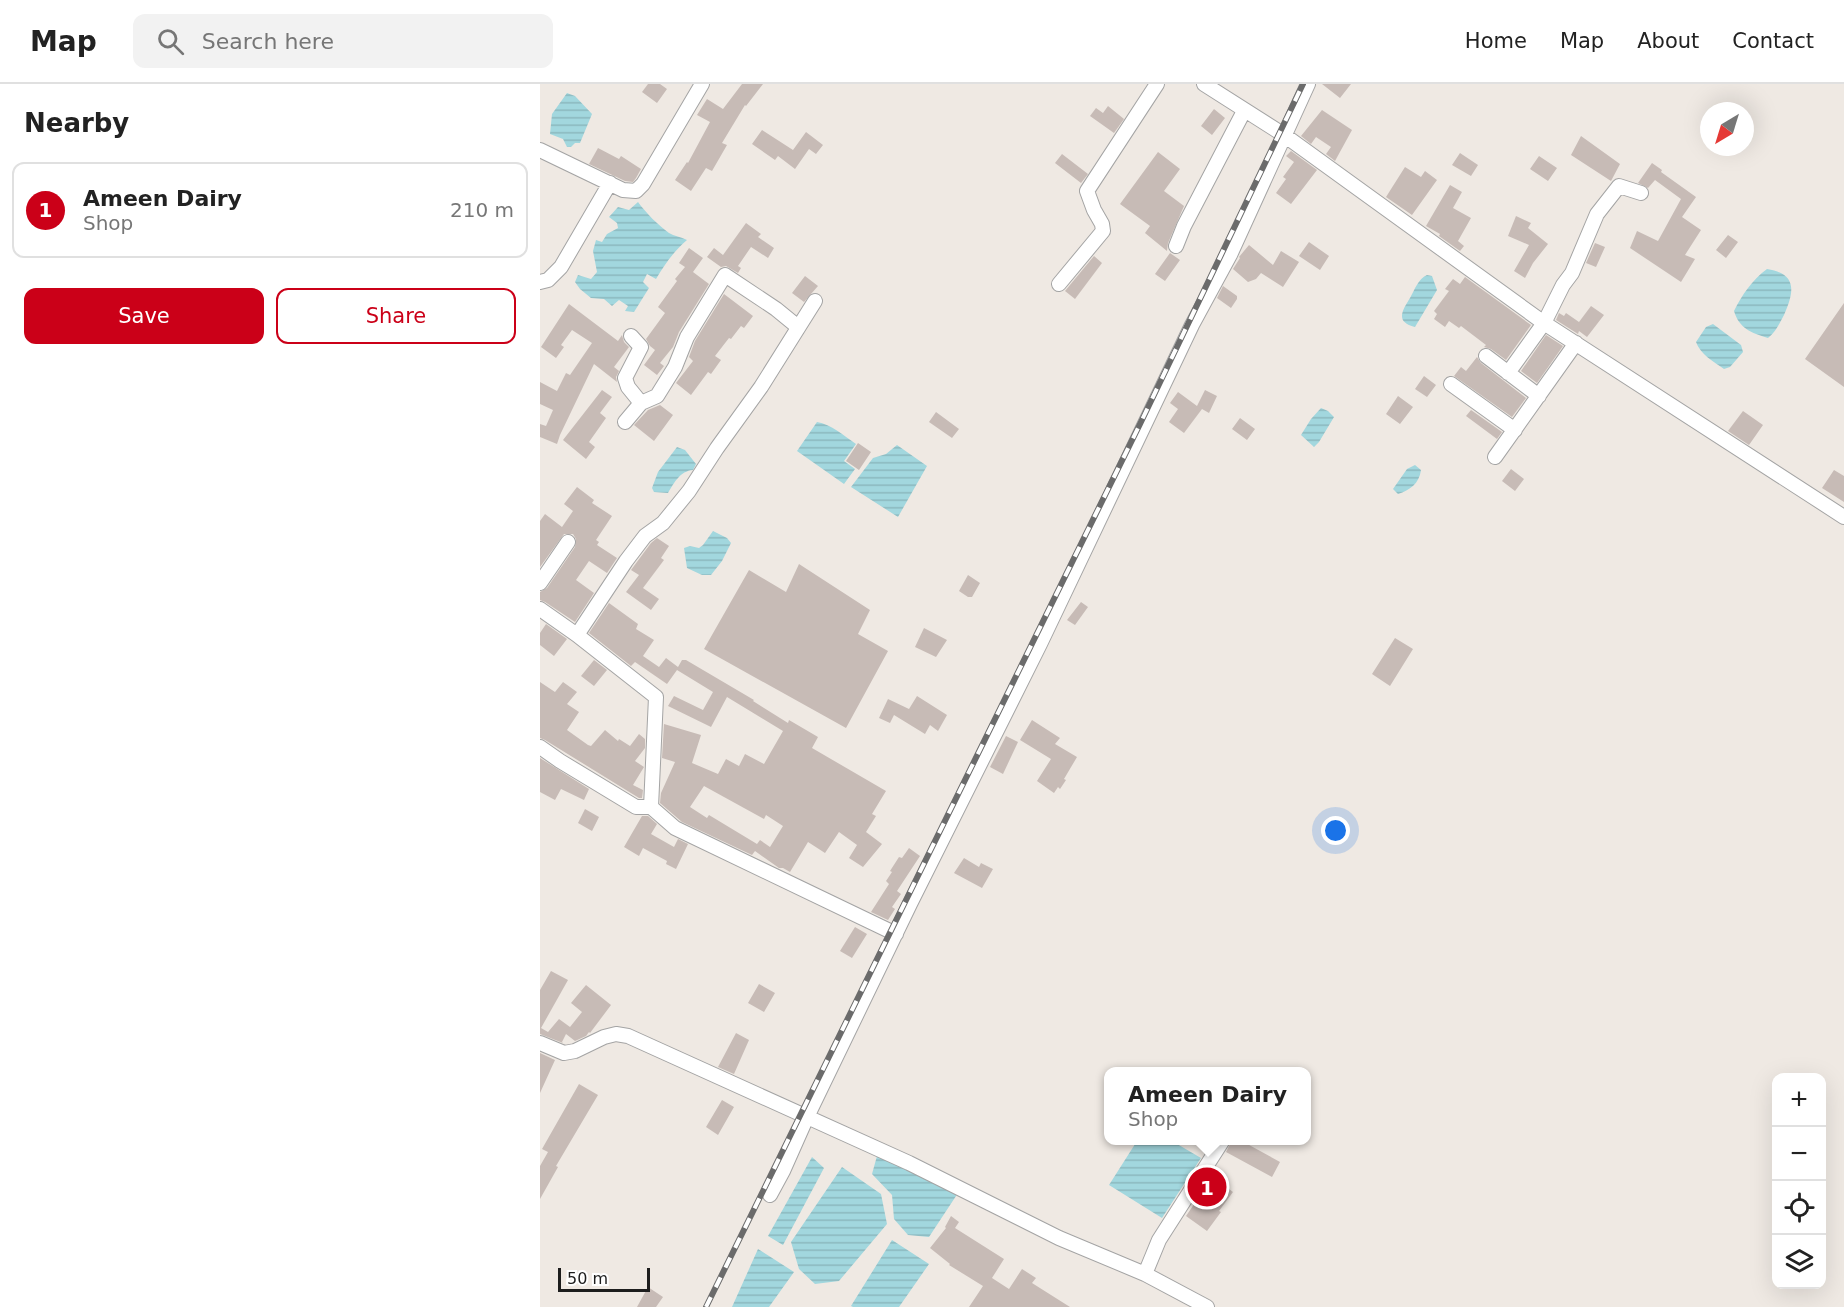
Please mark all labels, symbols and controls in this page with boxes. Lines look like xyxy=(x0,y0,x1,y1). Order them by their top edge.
search box xyxy=(133,14,553,68)
text: Map xyxy=(30,25,97,58)
icon: search xyxy=(154,25,187,58)
text: Search here xyxy=(202,29,334,54)
text: Home xyxy=(1465,29,1527,53)
text: Map xyxy=(1560,29,1604,53)
text: About xyxy=(1637,29,1699,53)
text: Contact xyxy=(1732,29,1814,53)
north arrow xyxy=(1700,102,1754,156)
text: Nearby xyxy=(24,108,129,138)
text: Ameen Dairy xyxy=(83,186,242,211)
text: 1 xyxy=(39,198,52,222)
text: 210 m xyxy=(450,198,514,222)
text: Shop xyxy=(83,211,133,235)
button: Save xyxy=(24,288,264,344)
button: Share xyxy=(276,288,516,344)
your location xyxy=(1321,816,1350,845)
popup xyxy=(1104,1067,1311,1145)
map controls xyxy=(1772,1073,1826,1289)
button: + xyxy=(1772,1073,1826,1127)
text: Ameen Dairy xyxy=(1128,1082,1287,1107)
text: Shop xyxy=(1128,1107,1178,1131)
button: − xyxy=(1772,1127,1826,1181)
pin: 1 xyxy=(1188,1164,1226,1210)
button: locate xyxy=(1772,1181,1826,1235)
button: layers xyxy=(1772,1235,1826,1289)
scale bar xyxy=(558,1265,650,1292)
text: 50 m xyxy=(567,1269,608,1288)

